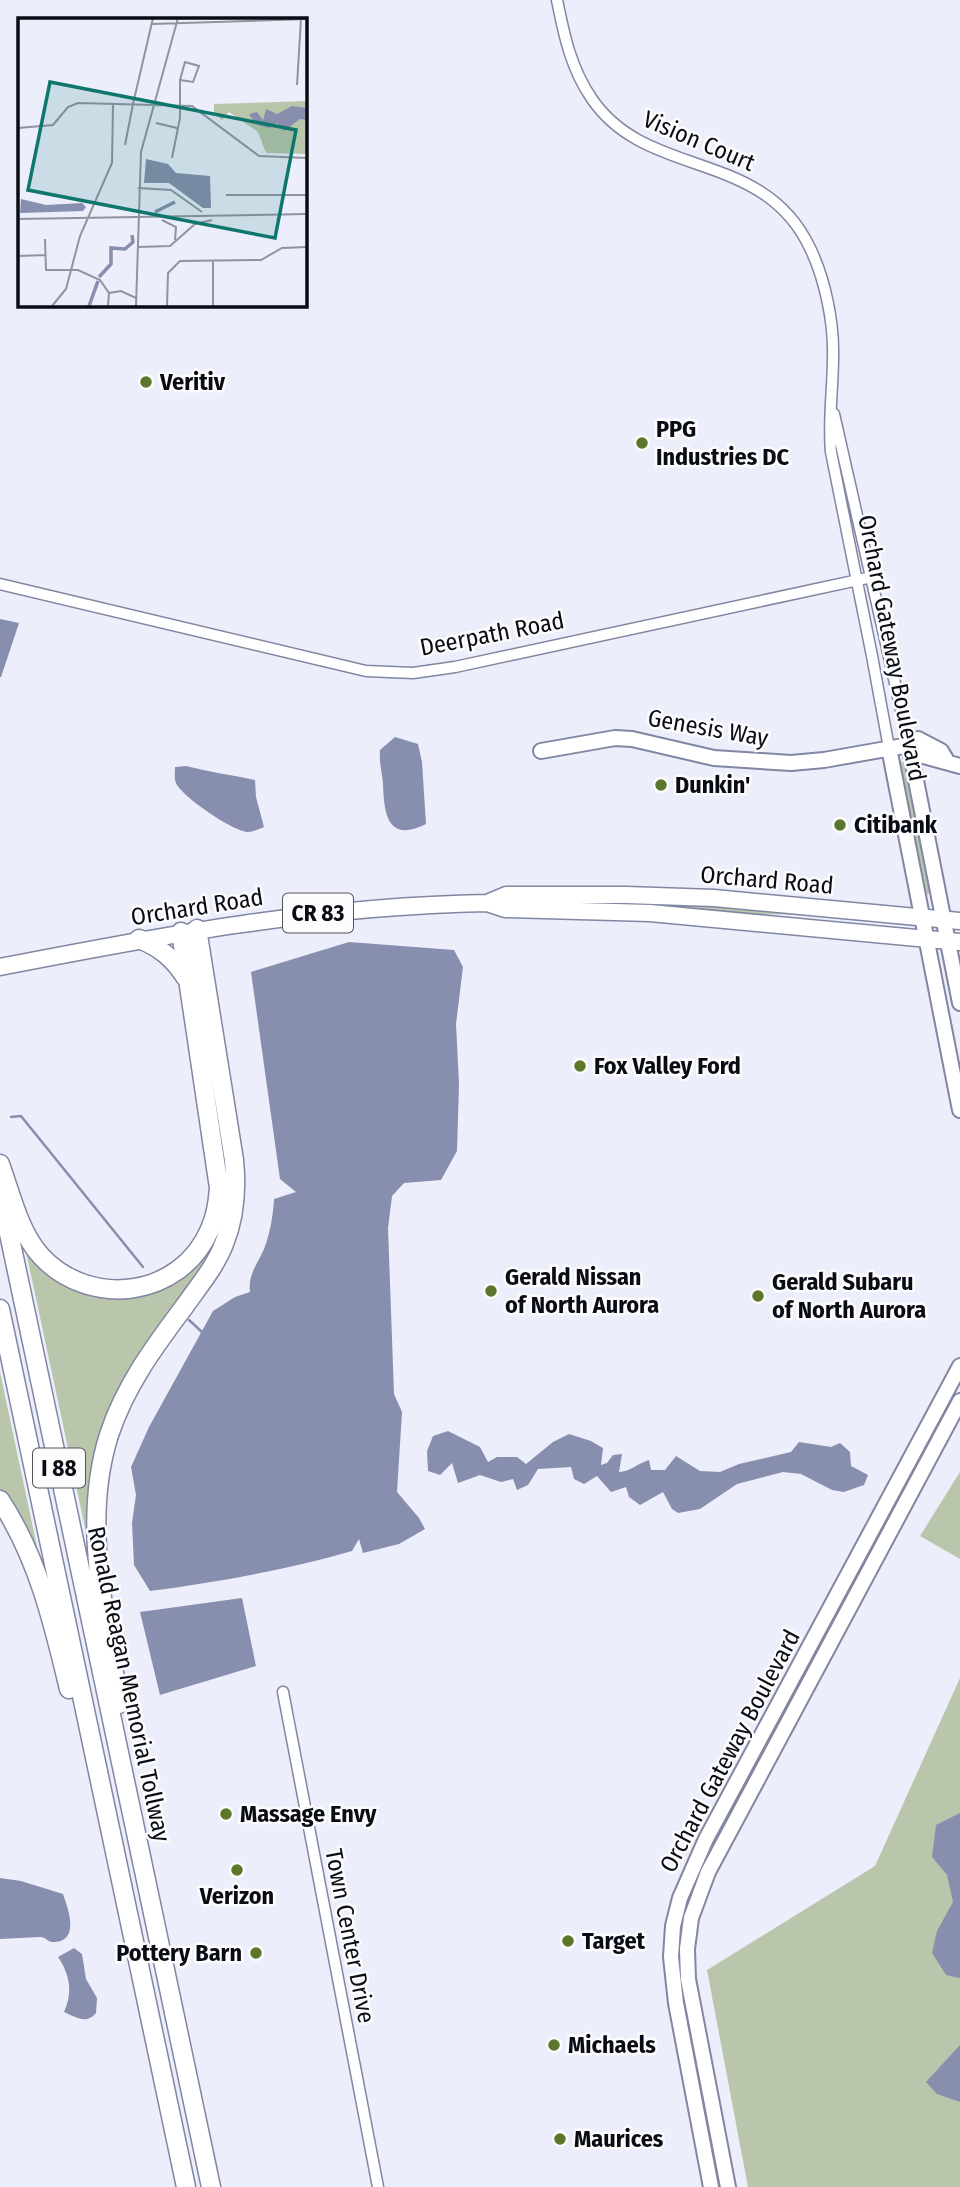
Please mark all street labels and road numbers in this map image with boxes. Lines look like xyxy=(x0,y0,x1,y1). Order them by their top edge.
street label: Vision Court xyxy=(639,105,759,177)
street label: Orchard Gateway Boulevard xyxy=(852,513,932,783)
street label: Deerpath Road xyxy=(418,606,566,662)
street label: Genesis Way xyxy=(646,704,771,752)
street label: Orchard Road xyxy=(699,860,835,900)
street label: Orchard Road xyxy=(129,883,265,931)
road number: CR 83 xyxy=(283,893,353,932)
road number: I 88 xyxy=(33,1448,85,1488)
street label: Ronald Reagan Memorial Tollway xyxy=(82,1524,176,1844)
street label: Orchard Gateway Boulevard xyxy=(654,1625,806,1877)
street label: Town Center Drive xyxy=(319,1847,381,2025)

